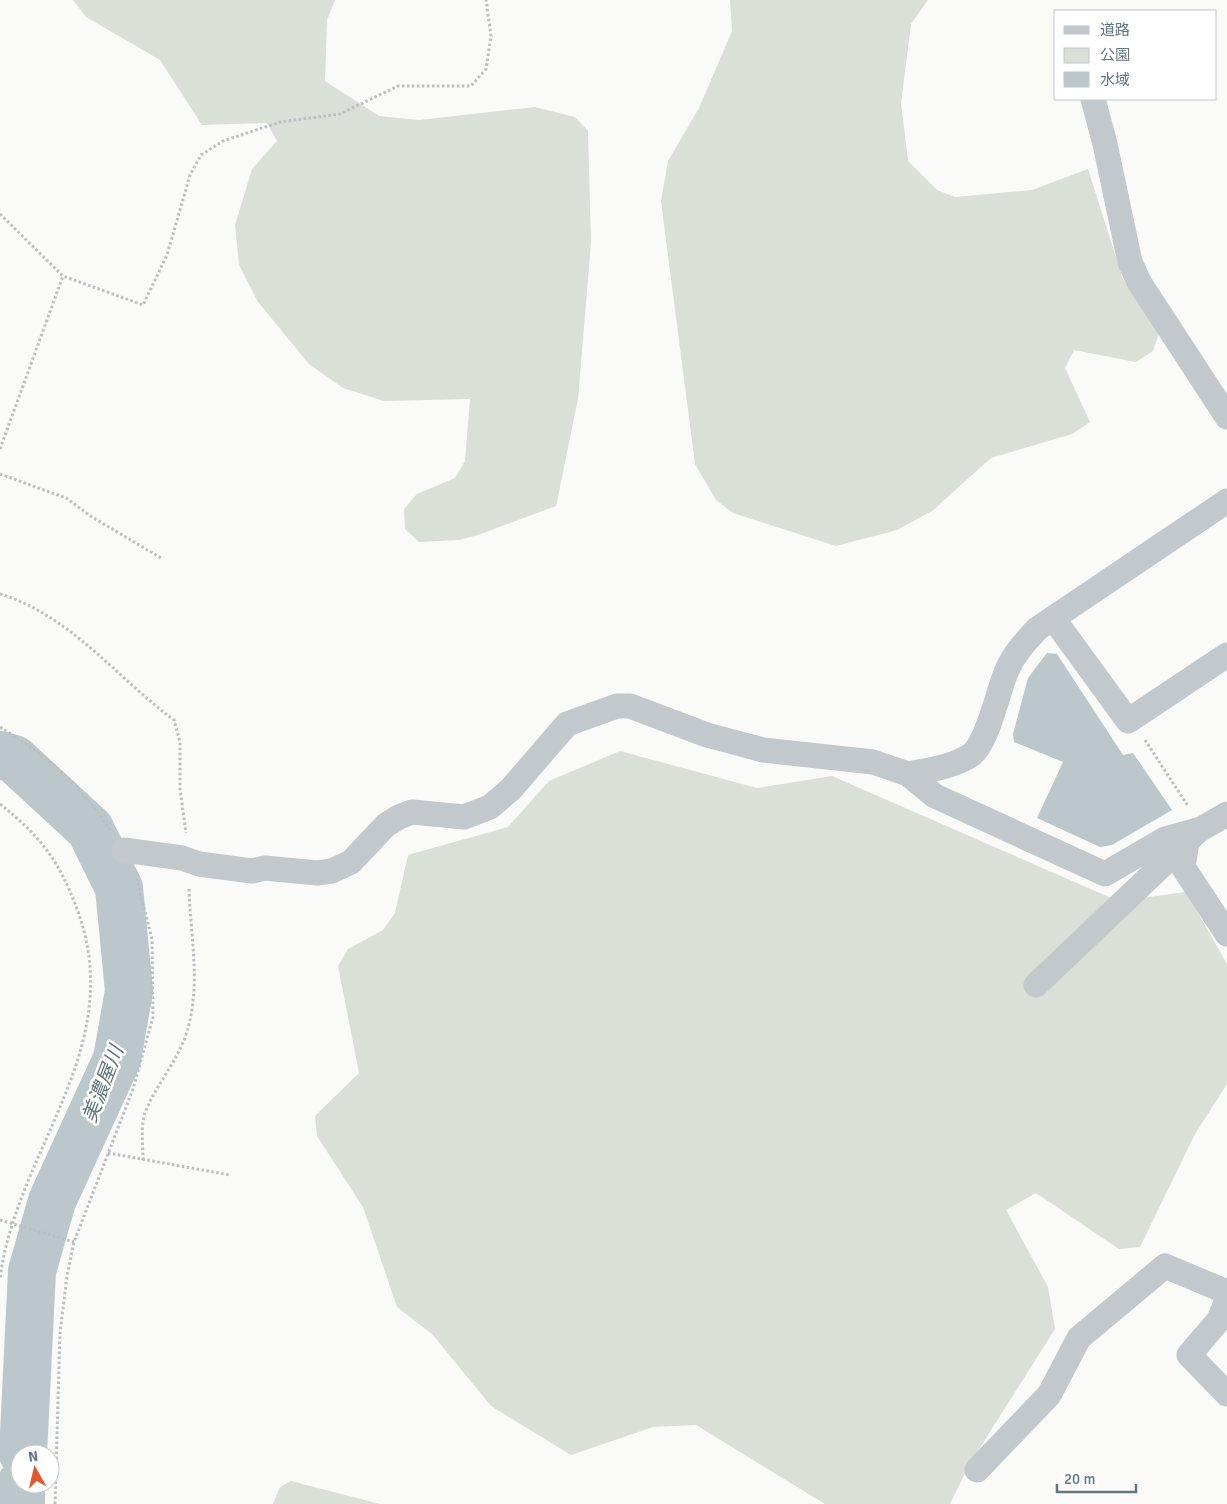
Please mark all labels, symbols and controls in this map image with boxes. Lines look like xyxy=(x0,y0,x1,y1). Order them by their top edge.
legend xyxy=(1054,10,1217,100)
text: 道路 xyxy=(1100,21,1130,39)
text: 公園 xyxy=(1100,46,1130,64)
text: 水域 xyxy=(1100,71,1130,89)
water label: 美濃屋川 xyxy=(77,1040,130,1126)
north arrow xyxy=(10,1444,60,1494)
text: N xyxy=(27,1448,39,1466)
scale bar xyxy=(1057,1462,1136,1494)
text: 20 m xyxy=(1064,1470,1095,1488)

